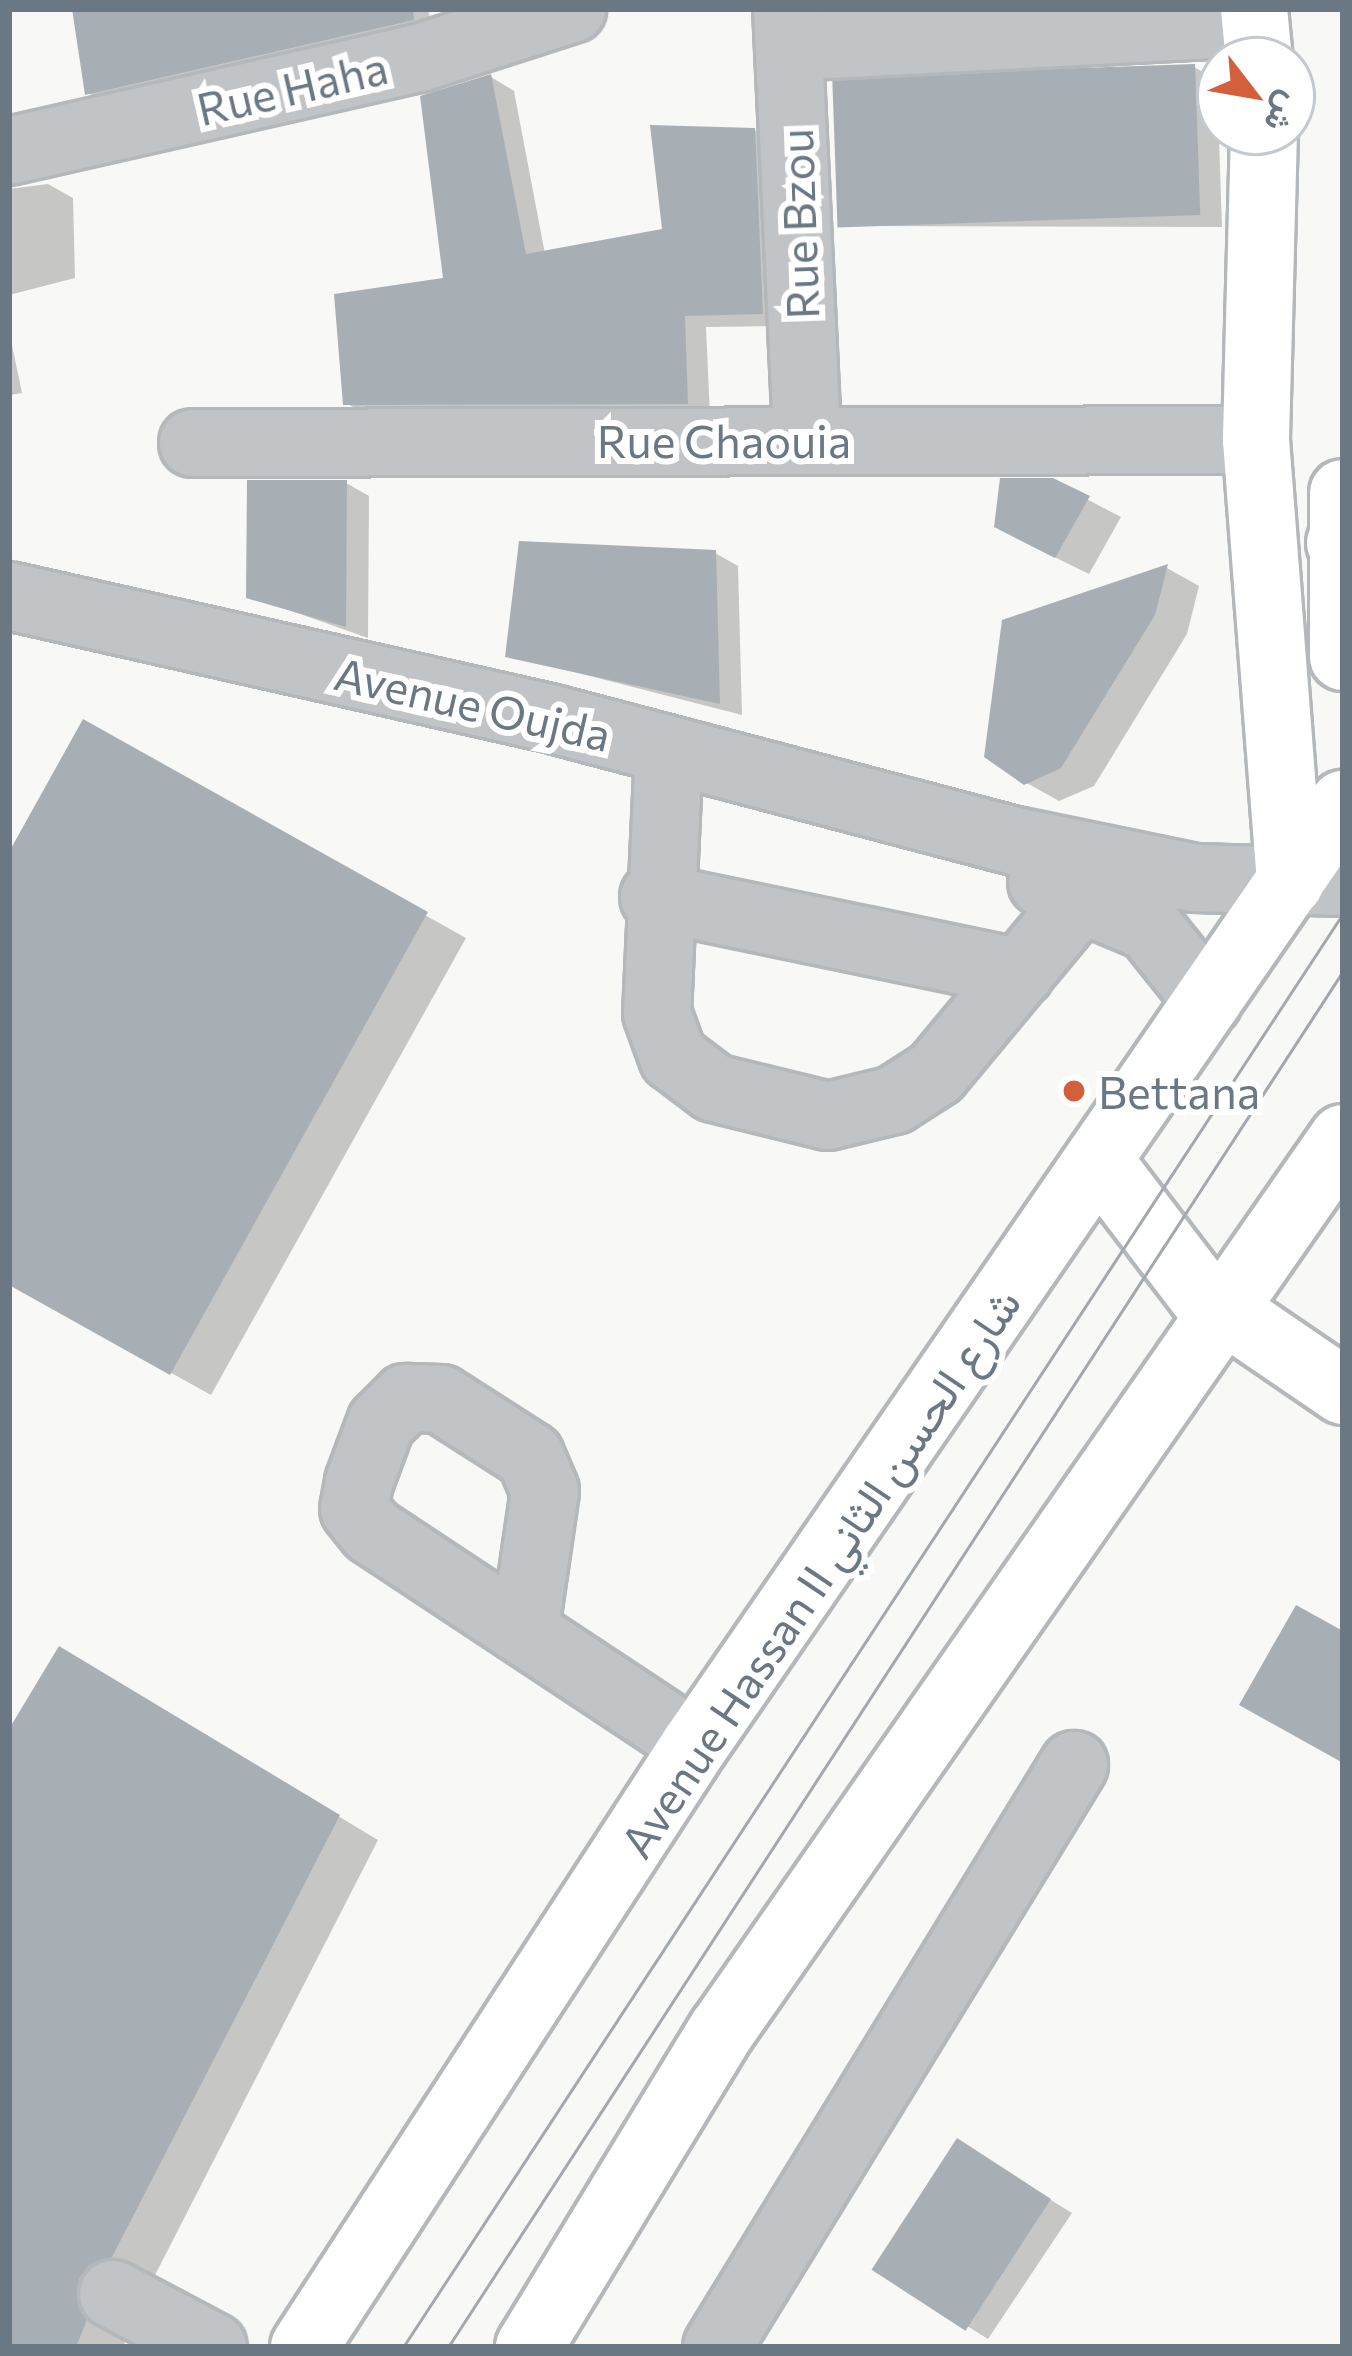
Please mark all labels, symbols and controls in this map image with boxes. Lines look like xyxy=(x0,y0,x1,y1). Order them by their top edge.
north arrow xyxy=(1196,36,1316,156)
street label: Rue Haha xyxy=(191,39,393,135)
text: ش xyxy=(1257,86,1312,141)
street label: Rue Bzou xyxy=(768,128,828,320)
street label: Rue Chaouia xyxy=(597,413,851,467)
street label: Avenue Oujda xyxy=(330,645,616,761)
place label: Bettana xyxy=(1098,1064,1260,1118)
marker: Bettana xyxy=(1061,1078,1087,1104)
street label: Avenue Hassan II شارع الحسن الثاني xyxy=(608,1277,1030,1867)

